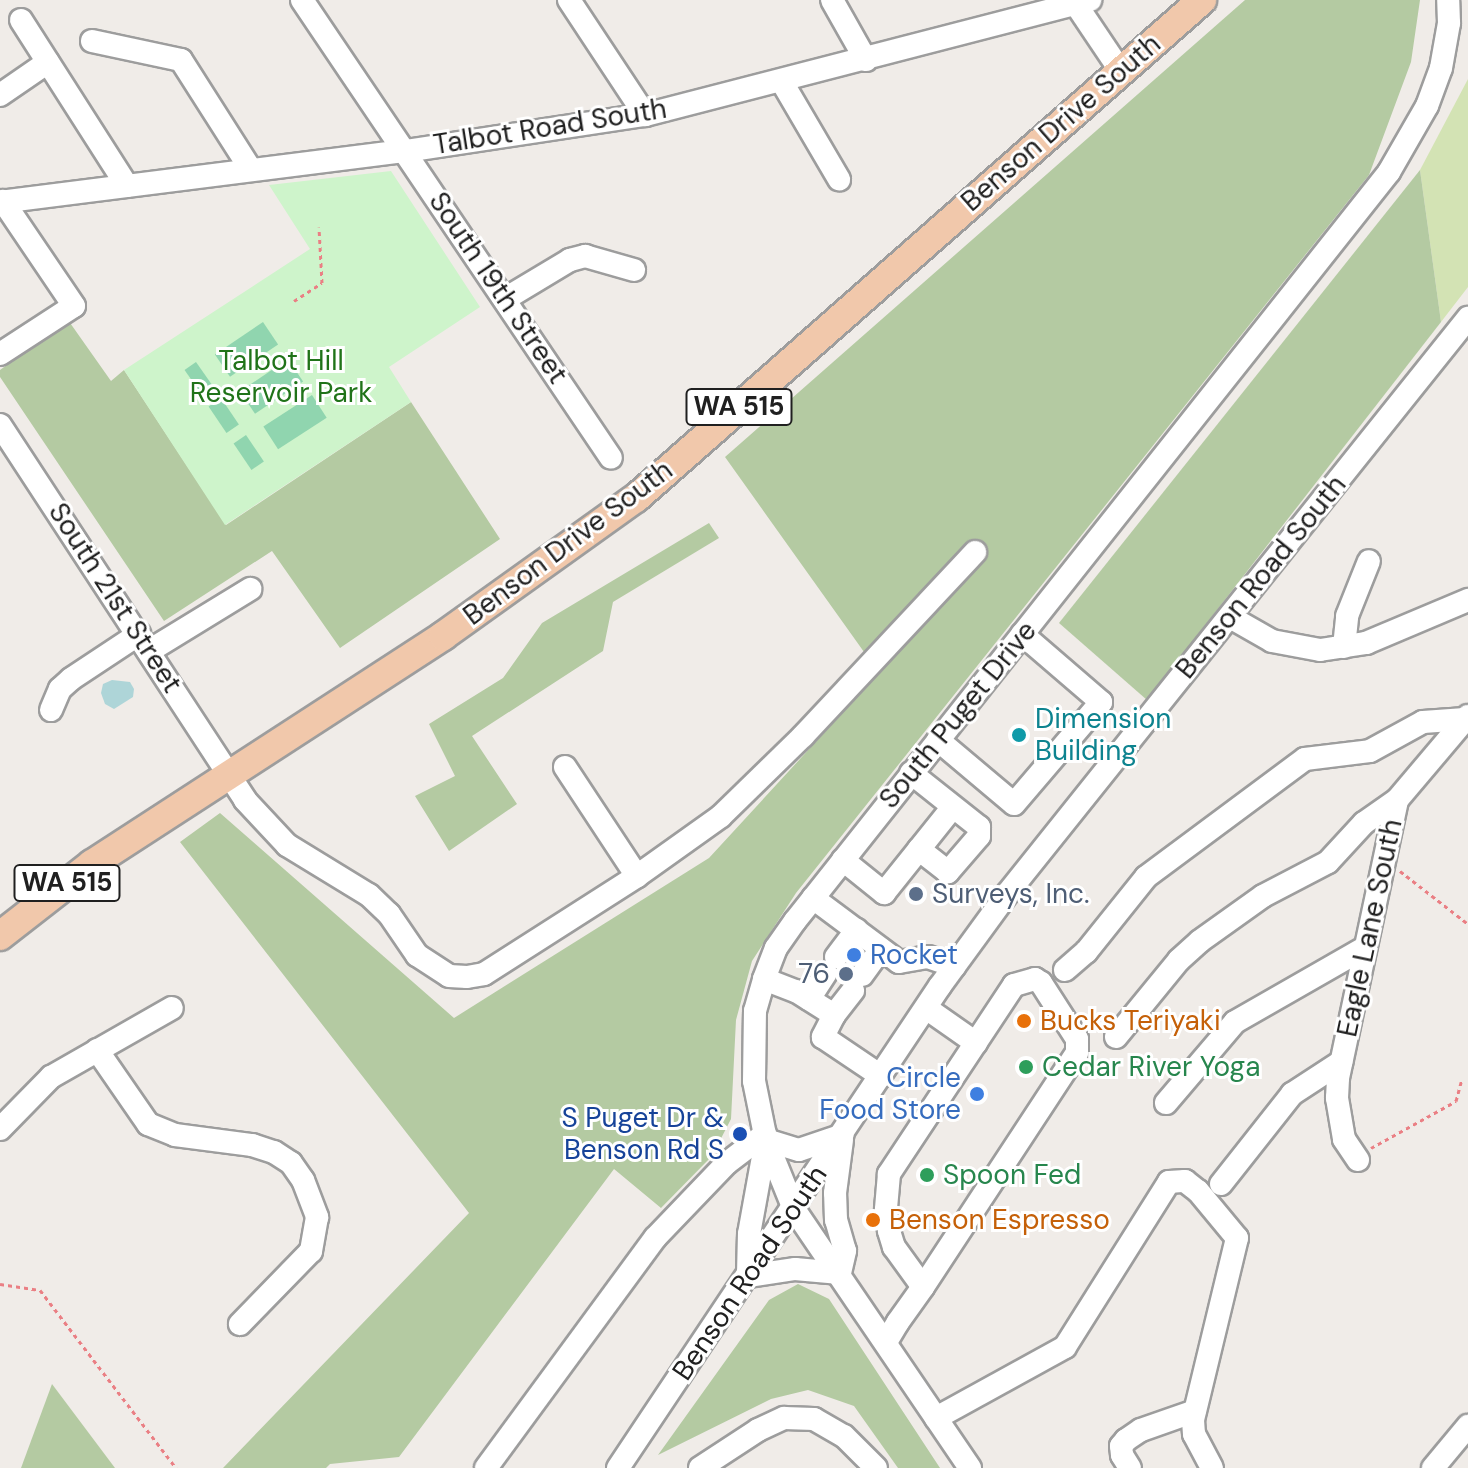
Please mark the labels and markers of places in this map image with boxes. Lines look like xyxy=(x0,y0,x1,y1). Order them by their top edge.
place label: Dimension Building xyxy=(1035,702,1171,768)
marker: Dimension Building xyxy=(1010,726,1028,744)
place label: Surveys, Inc. xyxy=(932,877,1090,911)
marker: Surveys, Inc. xyxy=(907,885,925,903)
place label: Rocket xyxy=(870,938,958,972)
marker: Rocket xyxy=(845,946,863,964)
place label: 76 xyxy=(798,957,830,991)
marker: 76 xyxy=(837,965,855,983)
place label: Bucks Teriyaki xyxy=(1040,1004,1221,1038)
marker: Bucks Teriyaki xyxy=(1015,1012,1033,1030)
place label: Cedar River Yoga xyxy=(1042,1050,1260,1084)
marker: Cedar River Yoga xyxy=(1017,1058,1035,1076)
place label: Circle Food Store xyxy=(819,1061,961,1127)
marker: Circle Food Store xyxy=(968,1085,986,1103)
place label: S Puget Dr & Benson Rd S xyxy=(561,1101,724,1167)
marker: S Puget Dr & Benson Rd S xyxy=(731,1125,749,1143)
place label: Spoon Fed xyxy=(943,1158,1081,1192)
marker: Spoon Fed xyxy=(918,1166,936,1184)
place label: Benson Espresso xyxy=(889,1203,1110,1237)
marker: Benson Espresso xyxy=(864,1211,882,1229)

